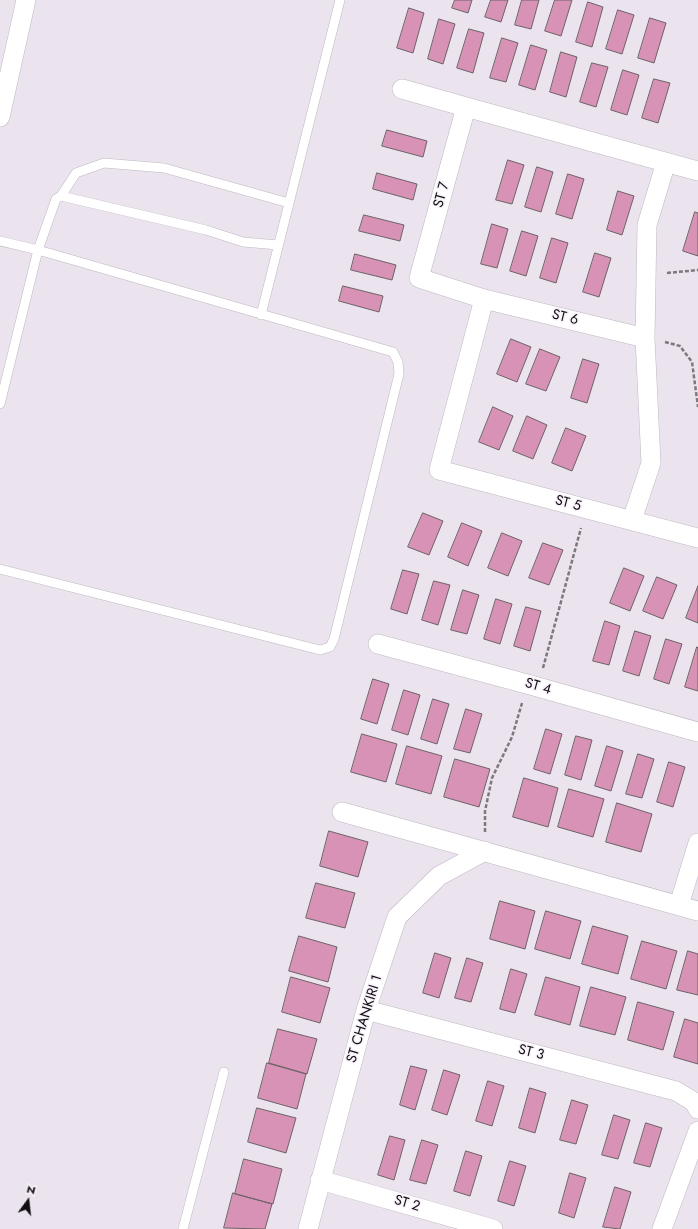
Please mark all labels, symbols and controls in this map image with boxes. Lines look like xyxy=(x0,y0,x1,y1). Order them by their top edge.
street label: ST 7 xyxy=(431,180,453,210)
street label: ST 6 xyxy=(550,307,580,329)
street label: ST 5 xyxy=(553,492,583,516)
street label: ST 4 xyxy=(523,675,553,699)
street label: ST CHANKIRI 1 xyxy=(344,973,386,1065)
street label: ST 3 xyxy=(516,1042,546,1064)
north arrow xyxy=(8,1181,48,1221)
text: N xyxy=(25,1181,37,1198)
street label: ST 2 xyxy=(392,1192,422,1216)

